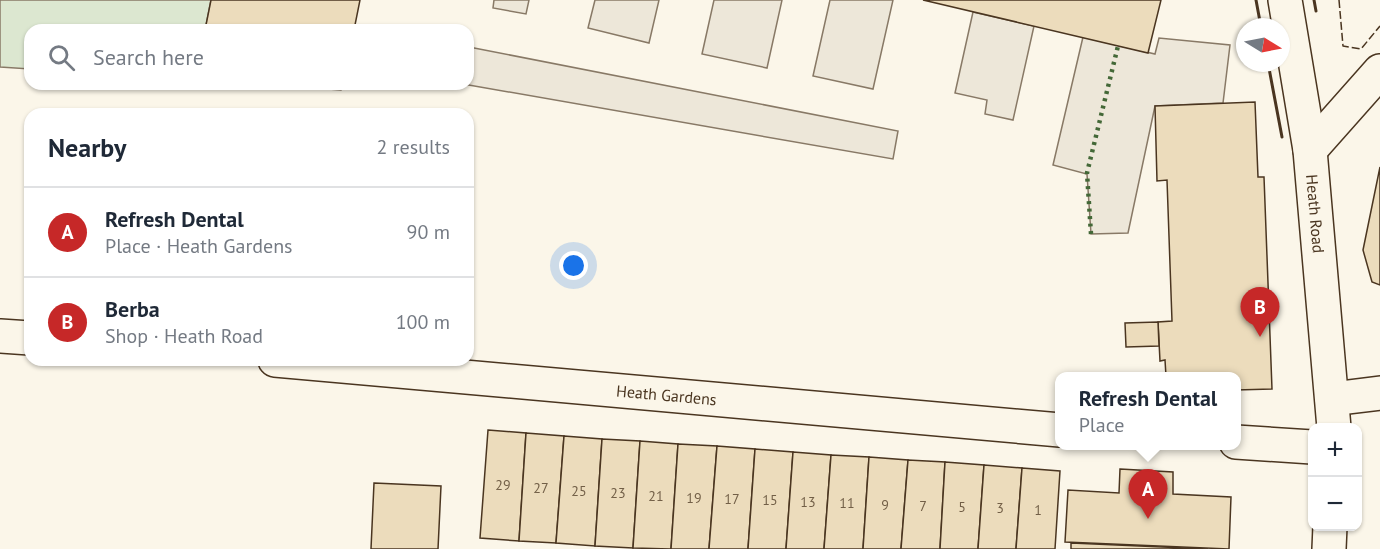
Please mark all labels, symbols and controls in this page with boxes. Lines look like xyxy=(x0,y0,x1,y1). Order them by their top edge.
north arrow xyxy=(1236,18,1290,72)
search box xyxy=(24,24,474,90)
icon: search xyxy=(45,41,78,74)
text: Search here xyxy=(93,43,204,71)
text: Nearby xyxy=(48,131,126,164)
text: 2 results xyxy=(377,134,450,160)
street label: Heath Road xyxy=(1302,173,1329,254)
text: Refresh Dental xyxy=(105,205,244,233)
text: A xyxy=(61,219,74,245)
text: 90 m xyxy=(407,219,450,245)
text: Place · Heath Gardens xyxy=(105,233,293,259)
your location xyxy=(559,251,588,280)
pin: B xyxy=(1240,288,1280,337)
text: Berba xyxy=(105,295,160,323)
text: B xyxy=(62,309,73,335)
text: 100 m xyxy=(396,309,450,335)
text: Shop · Heath Road xyxy=(105,323,263,349)
popup xyxy=(1055,372,1241,450)
street label: Heath Gardens xyxy=(615,380,718,409)
text: Refresh Dental xyxy=(1079,384,1217,412)
text: Place xyxy=(1079,412,1124,438)
map controls xyxy=(1308,423,1362,531)
button: + xyxy=(1308,423,1362,477)
pin: A xyxy=(1128,470,1168,519)
house number: 29 xyxy=(495,476,511,494)
button: − xyxy=(1308,477,1362,531)
house number: 27 xyxy=(533,479,549,497)
house number: 25 xyxy=(571,482,587,500)
house number: 23 xyxy=(610,484,626,502)
house number: 21 xyxy=(648,487,664,505)
house number: 19 xyxy=(686,489,702,507)
house number: 17 xyxy=(724,490,740,508)
house number: 15 xyxy=(762,491,778,509)
house number: 13 xyxy=(800,493,816,511)
house number: 11 xyxy=(839,494,855,512)
house number: 9 xyxy=(881,496,889,514)
house number: 7 xyxy=(919,497,927,515)
house number: 5 xyxy=(958,498,966,516)
house number: 3 xyxy=(996,499,1004,517)
house number: 1 xyxy=(1034,501,1042,519)

